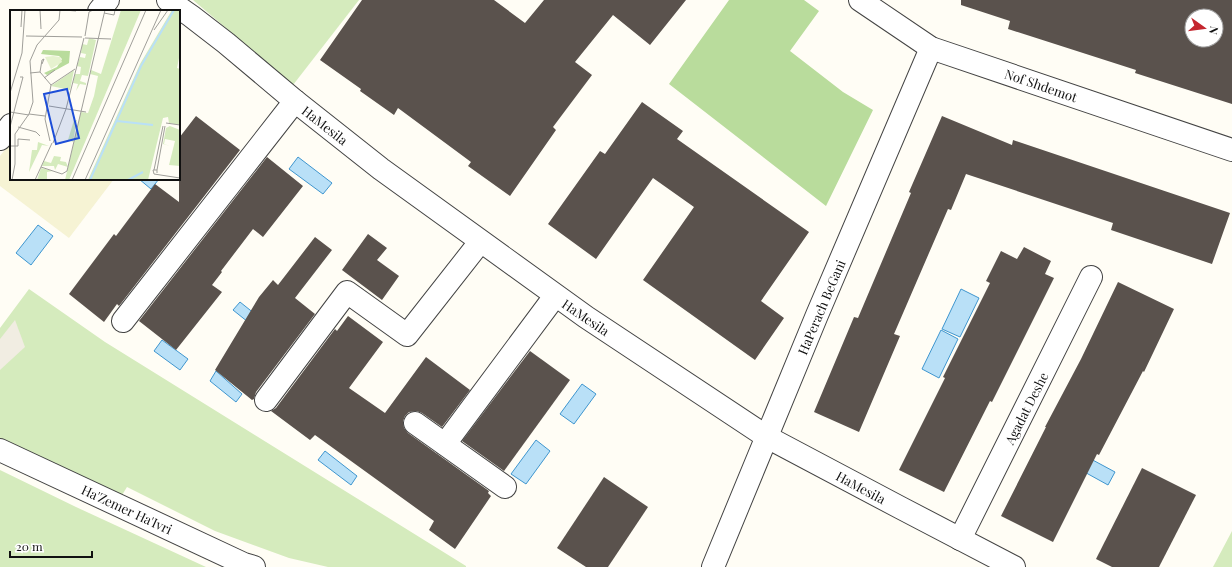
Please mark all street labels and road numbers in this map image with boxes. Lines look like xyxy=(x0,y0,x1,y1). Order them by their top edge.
street label: Nof Shdemot xyxy=(1002,65,1080,105)
street label: HaMesila xyxy=(299,102,352,149)
street label: HaPerach BeGani xyxy=(793,257,849,357)
street label: HaMesila xyxy=(559,295,613,339)
street label: Agadat Deshe xyxy=(1000,369,1052,448)
street label: HaMesila xyxy=(833,467,889,507)
street label: Ha'Zemer Ha'Ivri xyxy=(79,481,175,538)

